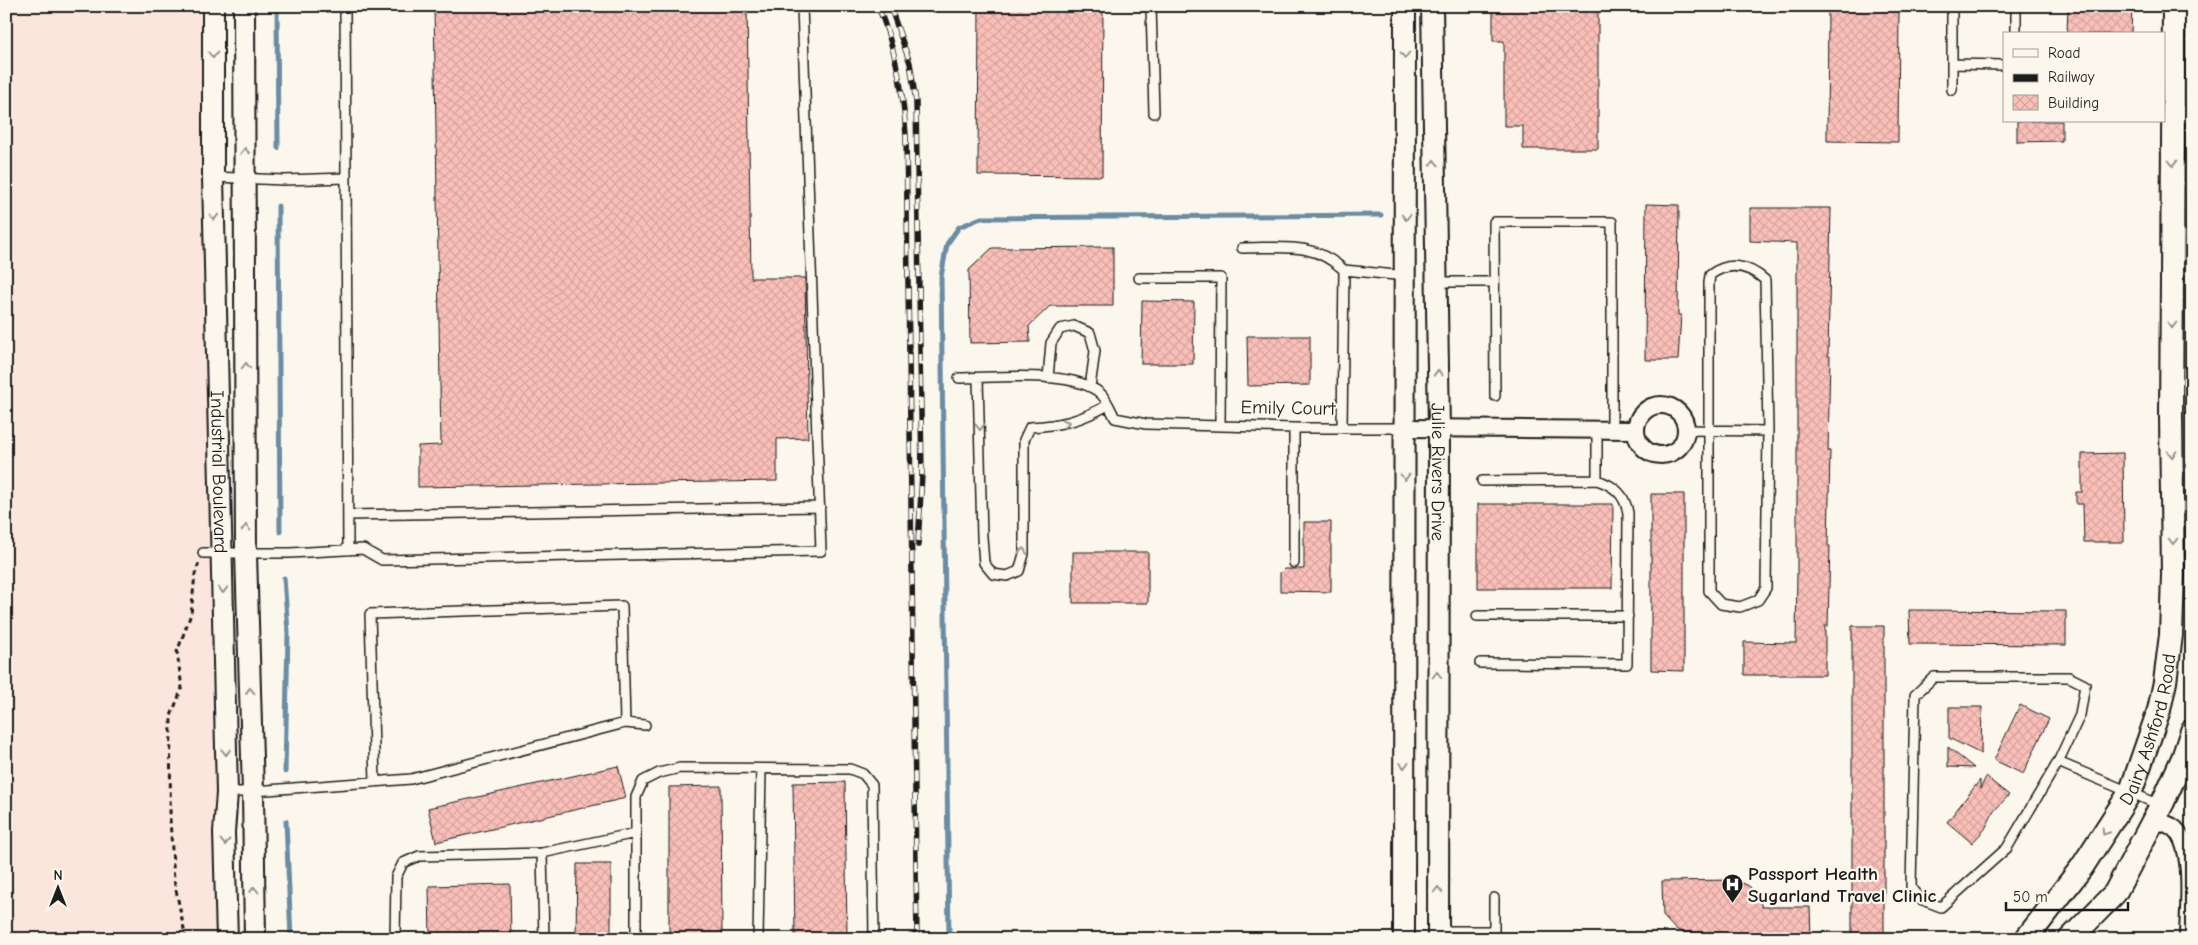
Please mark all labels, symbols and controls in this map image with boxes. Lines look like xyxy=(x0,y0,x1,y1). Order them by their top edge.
legend xyxy=(2003,32,2166,122)
text: Road xyxy=(2048,44,2080,62)
one-way arrow xyxy=(208,52,218,59)
one-way arrow xyxy=(1400,52,1410,59)
text: Railway xyxy=(2048,68,2095,86)
text: Building xyxy=(2048,94,2099,112)
one-way arrow xyxy=(240,146,250,154)
one-way arrow xyxy=(1429,159,1439,166)
one-way arrow xyxy=(2168,160,2178,167)
one-way arrow xyxy=(208,214,219,222)
one-way arrow xyxy=(1401,214,1411,222)
one-way arrow xyxy=(2167,322,2177,330)
one-way arrow xyxy=(241,361,251,369)
one-way arrow xyxy=(1433,368,1443,376)
street label: Industrial Boulevard xyxy=(206,390,232,554)
street label: Emily Court xyxy=(1240,396,1336,420)
street label: Julie Rivers Drive xyxy=(1427,403,1449,541)
one-way arrow xyxy=(1062,418,1071,429)
one-way arrow xyxy=(974,423,985,431)
one-way arrow xyxy=(2167,450,2177,458)
one-way arrow xyxy=(1400,474,1410,481)
one-way arrow xyxy=(241,524,251,532)
one-way arrow xyxy=(2168,538,2178,546)
one-way arrow xyxy=(1017,547,1028,555)
one-way arrow xyxy=(217,586,228,594)
street label: Dairy Ashford Road xyxy=(2115,652,2181,809)
one-way arrow xyxy=(1432,671,1442,678)
one-way arrow xyxy=(245,686,255,694)
one-way arrow xyxy=(221,749,231,757)
one-way arrow xyxy=(1399,762,1409,769)
one-way arrow xyxy=(2101,827,2111,836)
one-way arrow xyxy=(219,838,230,846)
north arrow xyxy=(32,862,82,912)
place label: Passport Health Sugarland Travel Clinic xyxy=(1748,863,1937,907)
text: N xyxy=(53,867,63,884)
hospital icon: Passport Health Sugarland Travel Clinic xyxy=(1720,872,1744,903)
scale bar xyxy=(2006,880,2128,912)
one-way arrow xyxy=(249,886,259,894)
one-way arrow xyxy=(1433,886,1443,894)
text: 50 m xyxy=(2013,888,2048,906)

